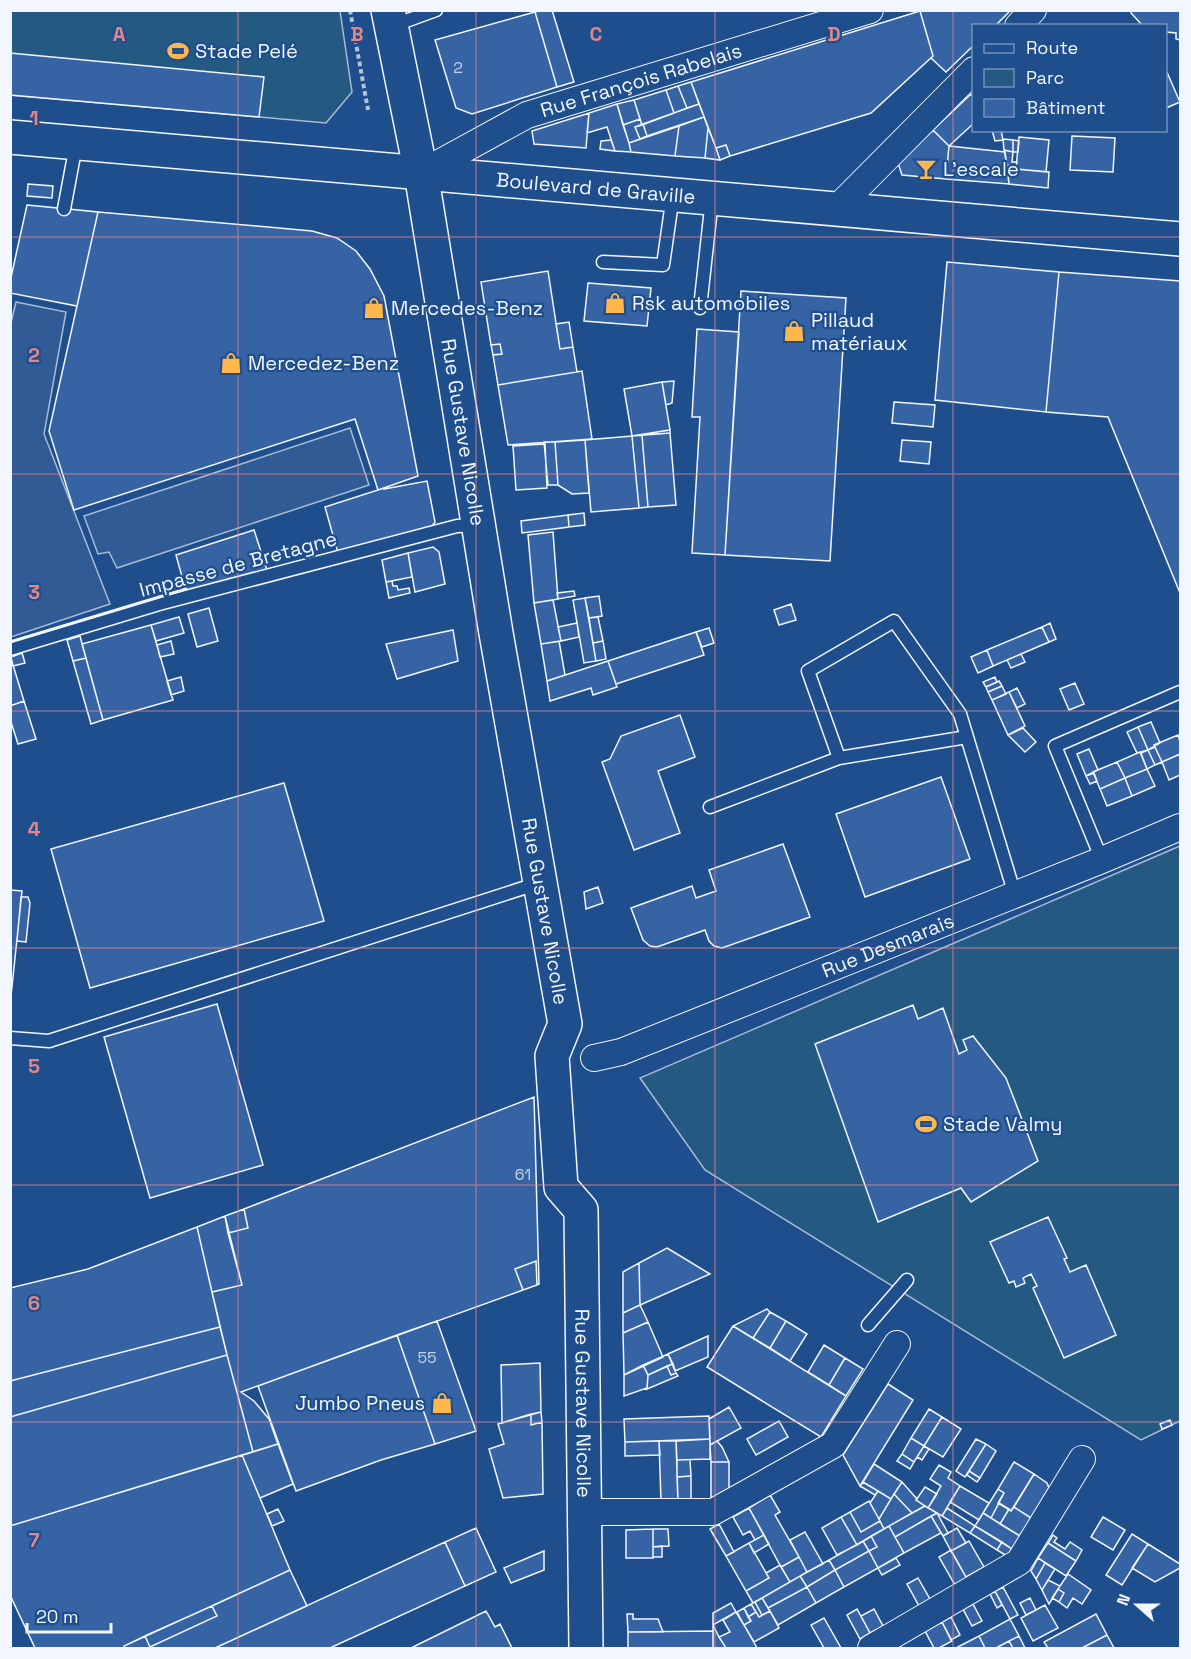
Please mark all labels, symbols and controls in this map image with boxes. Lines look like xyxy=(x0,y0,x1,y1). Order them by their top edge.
text: A xyxy=(113,21,126,47)
text: B xyxy=(350,21,364,47)
text: C xyxy=(590,21,603,47)
text: D xyxy=(827,21,841,47)
legend xyxy=(972,24,1167,132)
text: Route xyxy=(1026,36,1078,59)
street label: Rue François Rabelais xyxy=(537,37,745,123)
place label: Stade Pelé xyxy=(195,38,298,64)
sports icon: Stade Pelé xyxy=(166,39,190,63)
house number: 2 xyxy=(453,57,463,78)
text: Parc xyxy=(1026,66,1064,89)
text: Bâtiment xyxy=(1026,96,1106,119)
text: 1 xyxy=(29,105,39,131)
place label: L'escale xyxy=(943,156,1019,182)
bar icon: L'escale xyxy=(914,157,938,181)
street label: Boulevard de Graville xyxy=(495,166,697,210)
place label: Rsk automobiles xyxy=(632,290,790,316)
shop icon: Rsk automobiles xyxy=(603,291,627,315)
place label: Mercedes-Benz xyxy=(391,295,543,321)
shop icon: Mercedes-Benz xyxy=(362,296,386,320)
place label: Pillaud matériaux xyxy=(811,307,908,356)
shop icon: Pillaud matériaux xyxy=(782,319,806,343)
street label: Rue Gustave Nicolle xyxy=(435,337,491,528)
text: 2 xyxy=(28,342,40,368)
place label: Mercedez-Benz xyxy=(248,350,399,376)
shop icon: Mercedez-Benz xyxy=(219,351,243,375)
street label: Impasse de Bretagne xyxy=(136,525,340,603)
text: 3 xyxy=(28,579,40,605)
text: 4 xyxy=(28,816,41,842)
street label: Rue Gustave Nicolle xyxy=(516,816,574,1007)
street label: Rue Desmarais xyxy=(818,907,958,984)
text: 5 xyxy=(28,1053,40,1079)
place label: Stade Valmy xyxy=(943,1111,1063,1137)
sports icon: Stade Valmy xyxy=(914,1112,938,1136)
house number: 61 xyxy=(515,1164,531,1185)
text: 6 xyxy=(28,1290,40,1316)
street label: Rue Gustave Nicolle xyxy=(569,1308,597,1498)
house number: 55 xyxy=(417,1347,437,1368)
place label: Jumbo Pneus xyxy=(295,1390,425,1416)
shop icon: Jumbo Pneus xyxy=(430,1391,454,1415)
text: 7 xyxy=(28,1527,40,1553)
north arrow xyxy=(1107,1575,1167,1635)
text: N xyxy=(1112,1591,1135,1609)
scale bar xyxy=(27,1596,111,1634)
text: 20 m xyxy=(36,1605,79,1628)

